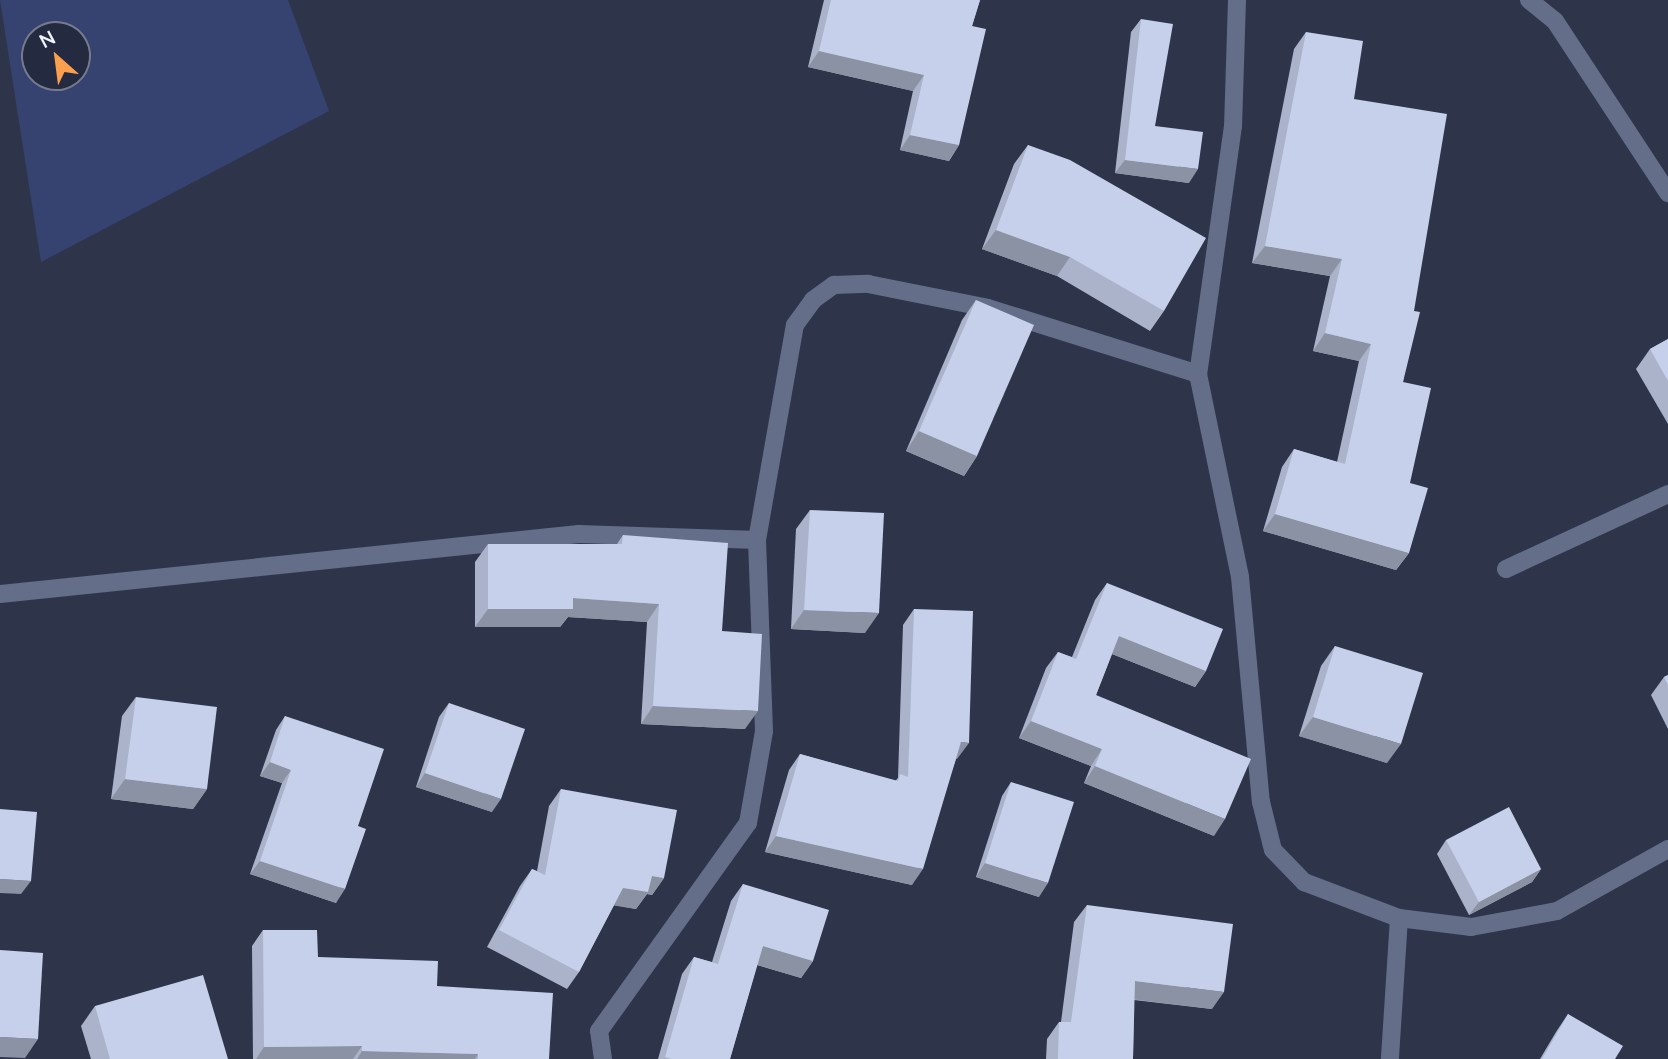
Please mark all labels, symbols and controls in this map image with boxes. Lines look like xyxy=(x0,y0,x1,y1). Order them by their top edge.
north arrow xyxy=(21,21,91,91)
text: N xyxy=(35,25,59,52)

